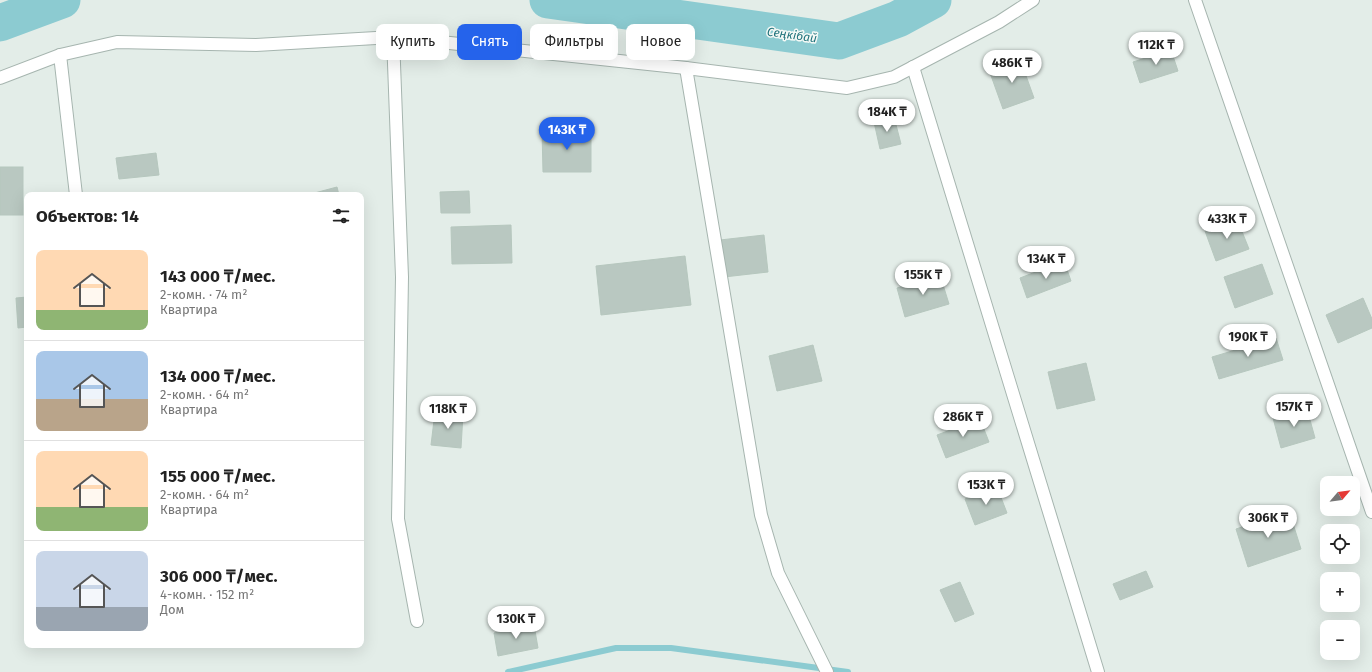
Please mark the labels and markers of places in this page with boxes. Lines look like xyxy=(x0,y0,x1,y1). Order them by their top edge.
pin: 112K ₸ xyxy=(1123,32,1189,66)
pin: 486K ₸ xyxy=(979,50,1045,84)
pin: 184K ₸ xyxy=(854,99,920,133)
pin: 143K ₸ xyxy=(534,117,600,151)
pin: 433K ₸ xyxy=(1194,206,1260,240)
pin: 134K ₸ xyxy=(1013,246,1079,280)
pin: 155K ₸ xyxy=(890,262,956,296)
pin: 190K ₸ xyxy=(1215,324,1281,358)
pin: 157K ₸ xyxy=(1261,394,1327,428)
pin: 118K ₸ xyxy=(415,396,481,430)
pin: 286K ₸ xyxy=(930,404,996,438)
pin: 153K ₸ xyxy=(953,472,1019,506)
pin: 306K ₸ xyxy=(1235,505,1301,539)
pin: 130K ₸ xyxy=(483,606,549,640)

